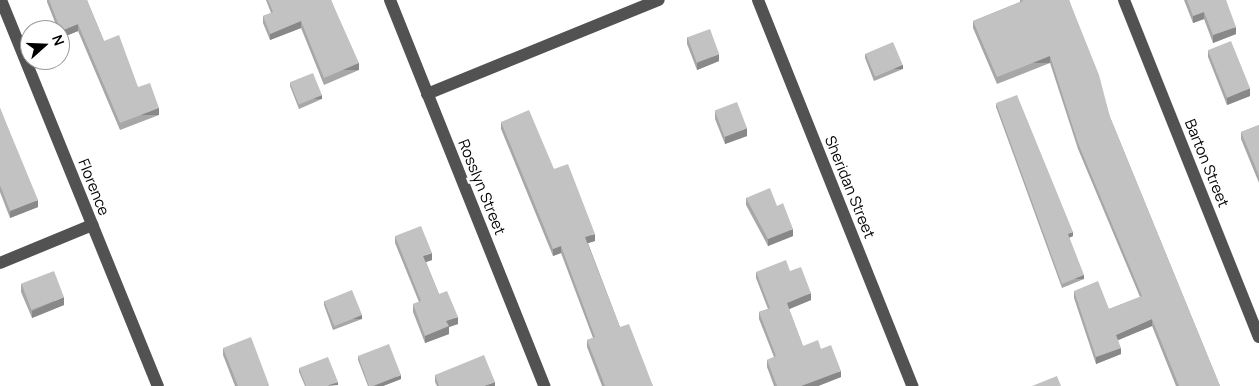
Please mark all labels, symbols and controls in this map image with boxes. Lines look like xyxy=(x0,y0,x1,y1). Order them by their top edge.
north arrow xyxy=(20,20,70,70)
text: N xyxy=(48,32,69,48)
street label: Barton Street xyxy=(1181,116,1233,210)
street label: Sheridan Street xyxy=(821,133,879,241)
street label: Rosslyn Street xyxy=(455,137,509,237)
street label: Florence xyxy=(75,156,113,218)

